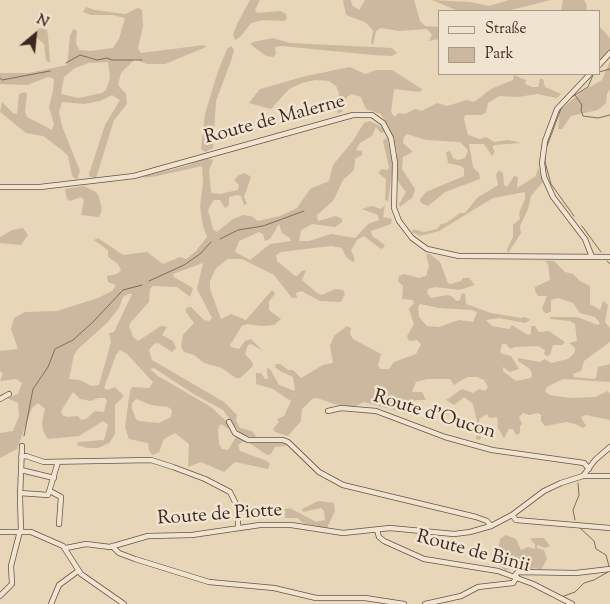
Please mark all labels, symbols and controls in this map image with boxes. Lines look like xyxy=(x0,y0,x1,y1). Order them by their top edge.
north arrow xyxy=(10,10,60,60)
text: N xyxy=(32,10,52,33)
legend xyxy=(438,10,600,75)
text: Straße xyxy=(485,19,527,40)
text: Park xyxy=(485,44,514,65)
street label: Route de Malerne xyxy=(202,91,348,151)
street label: Route d'Oucon xyxy=(370,387,498,445)
street label: Route de Piotte xyxy=(157,500,283,532)
street label: Route de Binii xyxy=(414,527,532,579)

